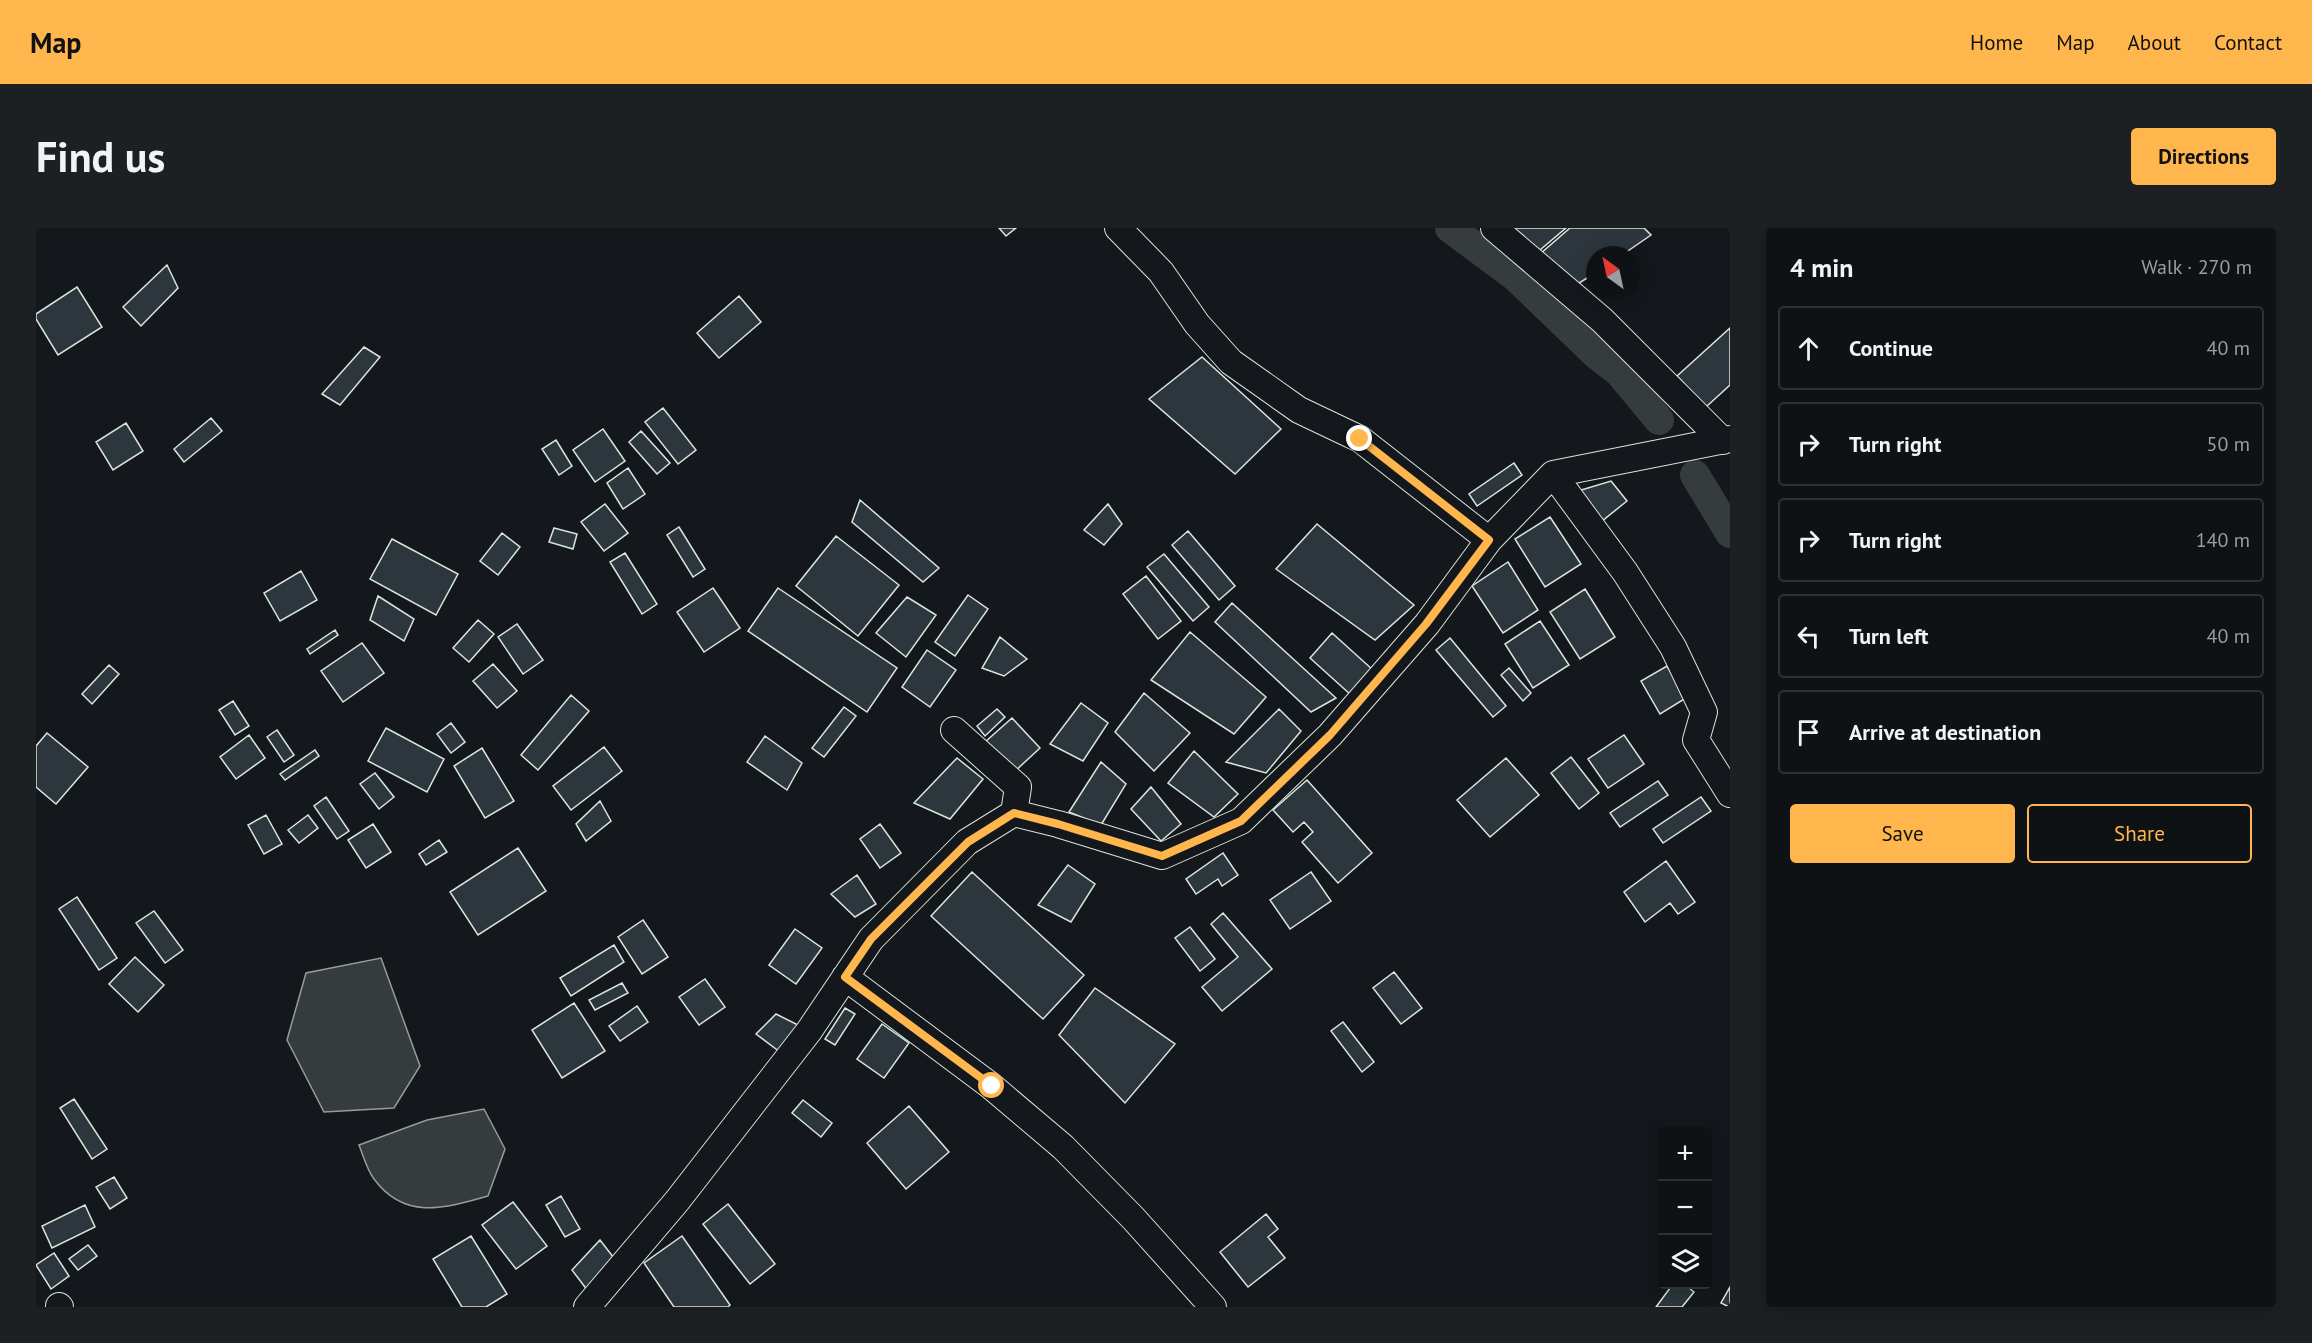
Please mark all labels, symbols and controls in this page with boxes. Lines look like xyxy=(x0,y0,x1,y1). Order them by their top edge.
text: Map xyxy=(30,24,81,61)
text: Home xyxy=(1970,29,2023,56)
text: Map xyxy=(2056,29,2095,56)
text: About xyxy=(2128,29,2181,56)
text: Contact xyxy=(2214,29,2282,56)
button: Directions xyxy=(2131,128,2276,185)
text: Find us xyxy=(36,129,165,184)
north arrow xyxy=(1586,246,1640,300)
text: 4 min xyxy=(1790,251,1853,284)
text: Walk · 270 m xyxy=(2141,254,2252,280)
icon: ahead xyxy=(1792,332,1825,365)
text: Continue xyxy=(1849,334,1933,362)
text: 40 m xyxy=(2207,335,2250,361)
route end xyxy=(1346,425,1372,451)
icon: right xyxy=(1792,428,1825,461)
text: Turn right xyxy=(1849,430,1941,458)
text: 50 m xyxy=(2207,431,2250,457)
icon: right xyxy=(1792,524,1825,557)
text: Turn right xyxy=(1849,526,1941,554)
text: 140 m xyxy=(2196,527,2250,553)
icon: left xyxy=(1792,620,1825,653)
text: Turn left xyxy=(1849,622,1929,650)
text: 40 m xyxy=(2207,623,2250,649)
icon: arrive xyxy=(1792,716,1825,749)
text: Arrive at destination xyxy=(1849,718,2041,746)
button: Save xyxy=(1790,804,2015,863)
button: Share xyxy=(2027,804,2252,863)
route start xyxy=(978,1072,1004,1098)
map controls xyxy=(1658,1127,1712,1289)
button: + xyxy=(1658,1127,1712,1181)
button: − xyxy=(1658,1181,1712,1235)
button: layers xyxy=(1658,1235,1712,1289)

